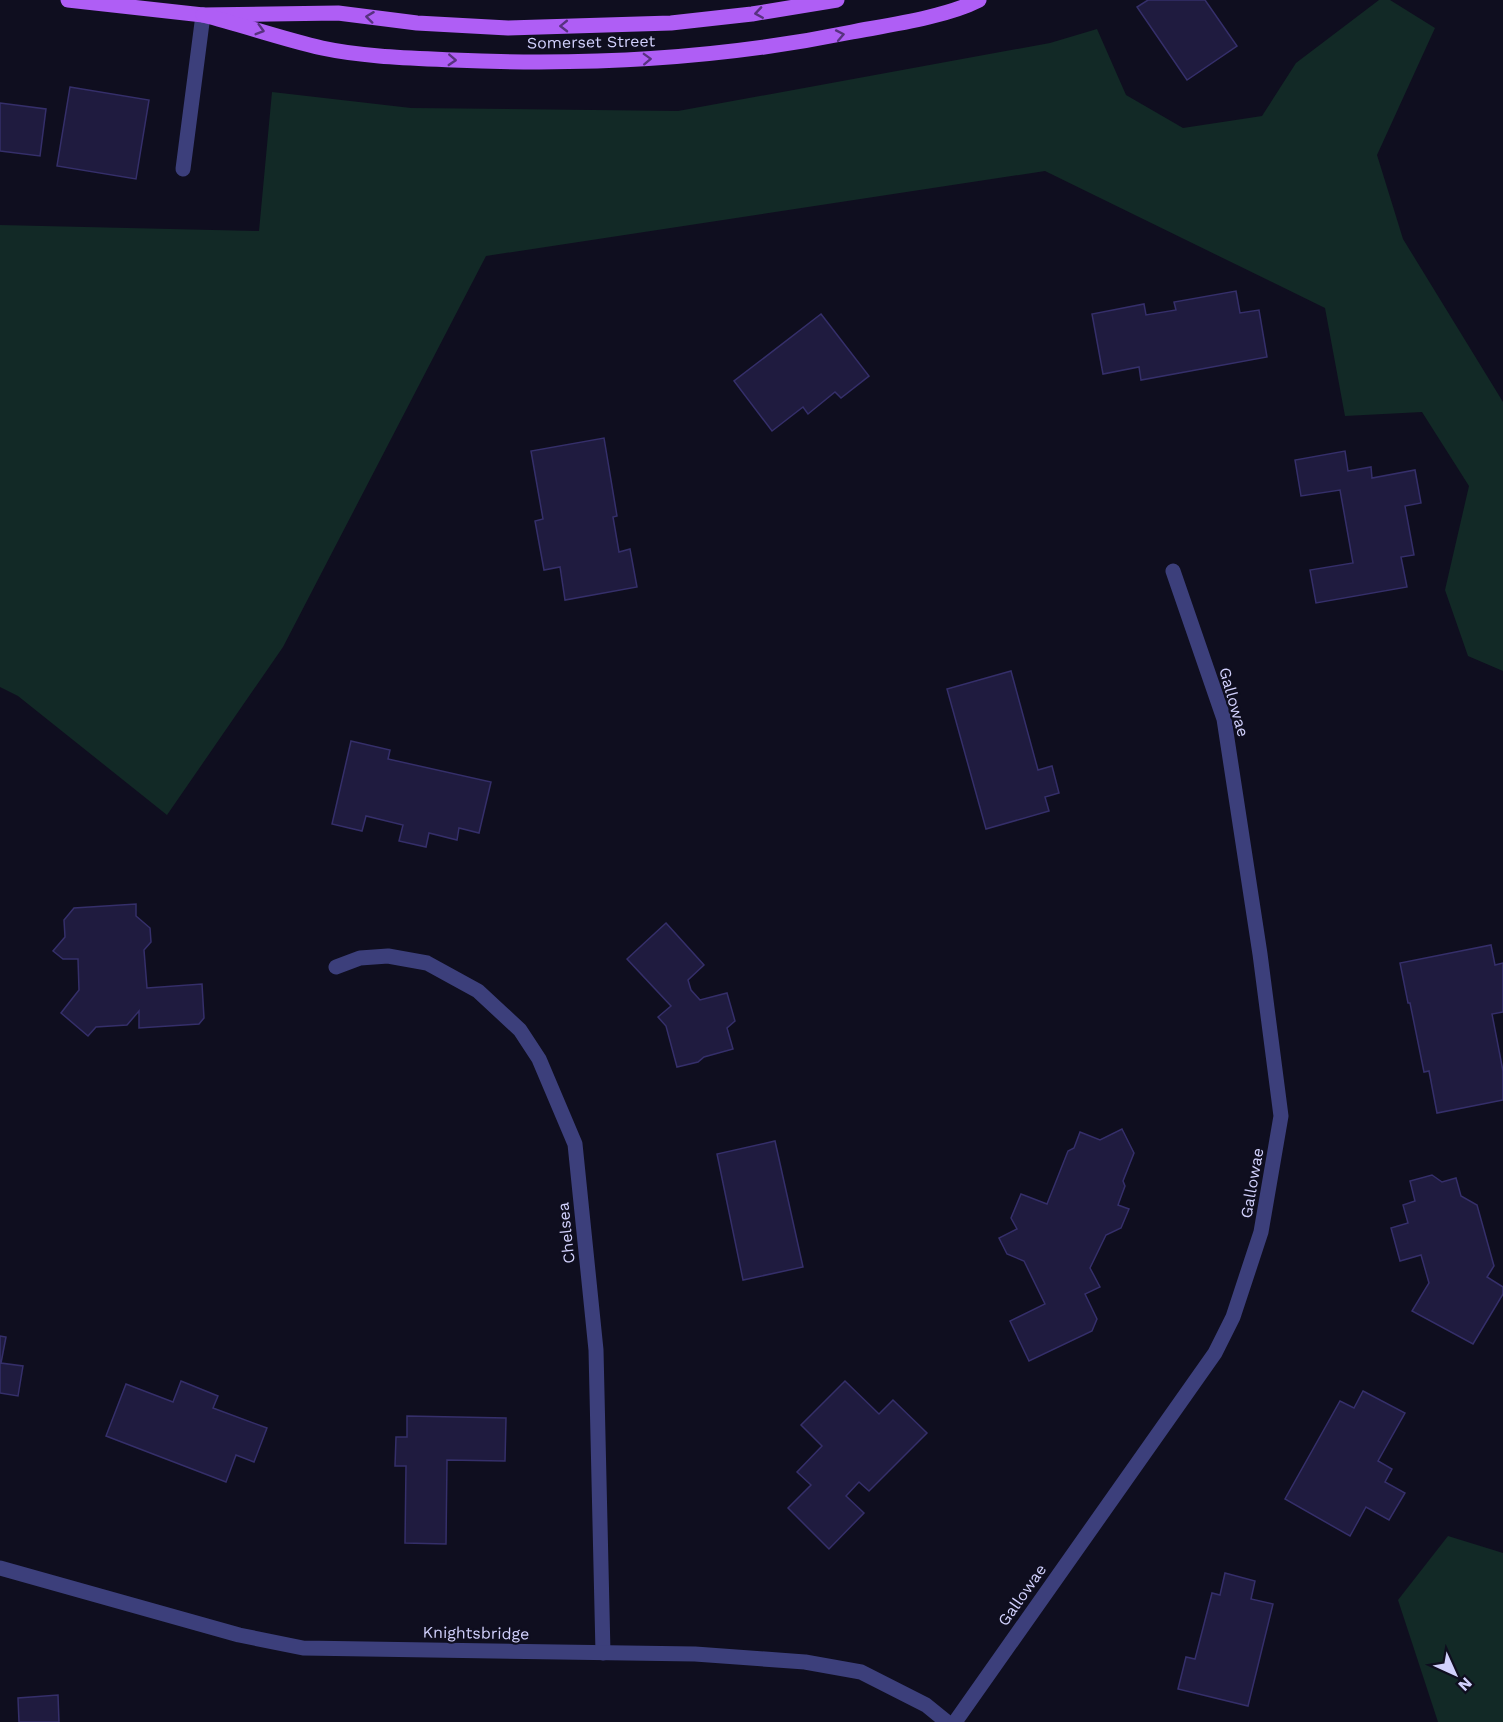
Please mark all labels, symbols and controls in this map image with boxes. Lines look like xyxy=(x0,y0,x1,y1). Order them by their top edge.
one-way arrow xyxy=(754,6,764,19)
one-way arrow xyxy=(365,11,374,24)
one-way arrow xyxy=(560,20,569,33)
one-way arrow xyxy=(254,23,265,35)
one-way arrow xyxy=(835,29,845,42)
street label: Somerset Street xyxy=(527,31,656,53)
one-way arrow xyxy=(447,53,456,66)
one-way arrow xyxy=(642,53,651,65)
street label: Gallowae xyxy=(1215,665,1253,739)
street label: Gallowae xyxy=(1236,1146,1268,1220)
street label: Chelsea xyxy=(553,1201,579,1265)
street label: Gallowae xyxy=(994,1560,1050,1630)
street label: Knightsbridge xyxy=(422,1623,530,1643)
north arrow xyxy=(1425,1644,1485,1704)
text: N xyxy=(1454,1673,1476,1695)

